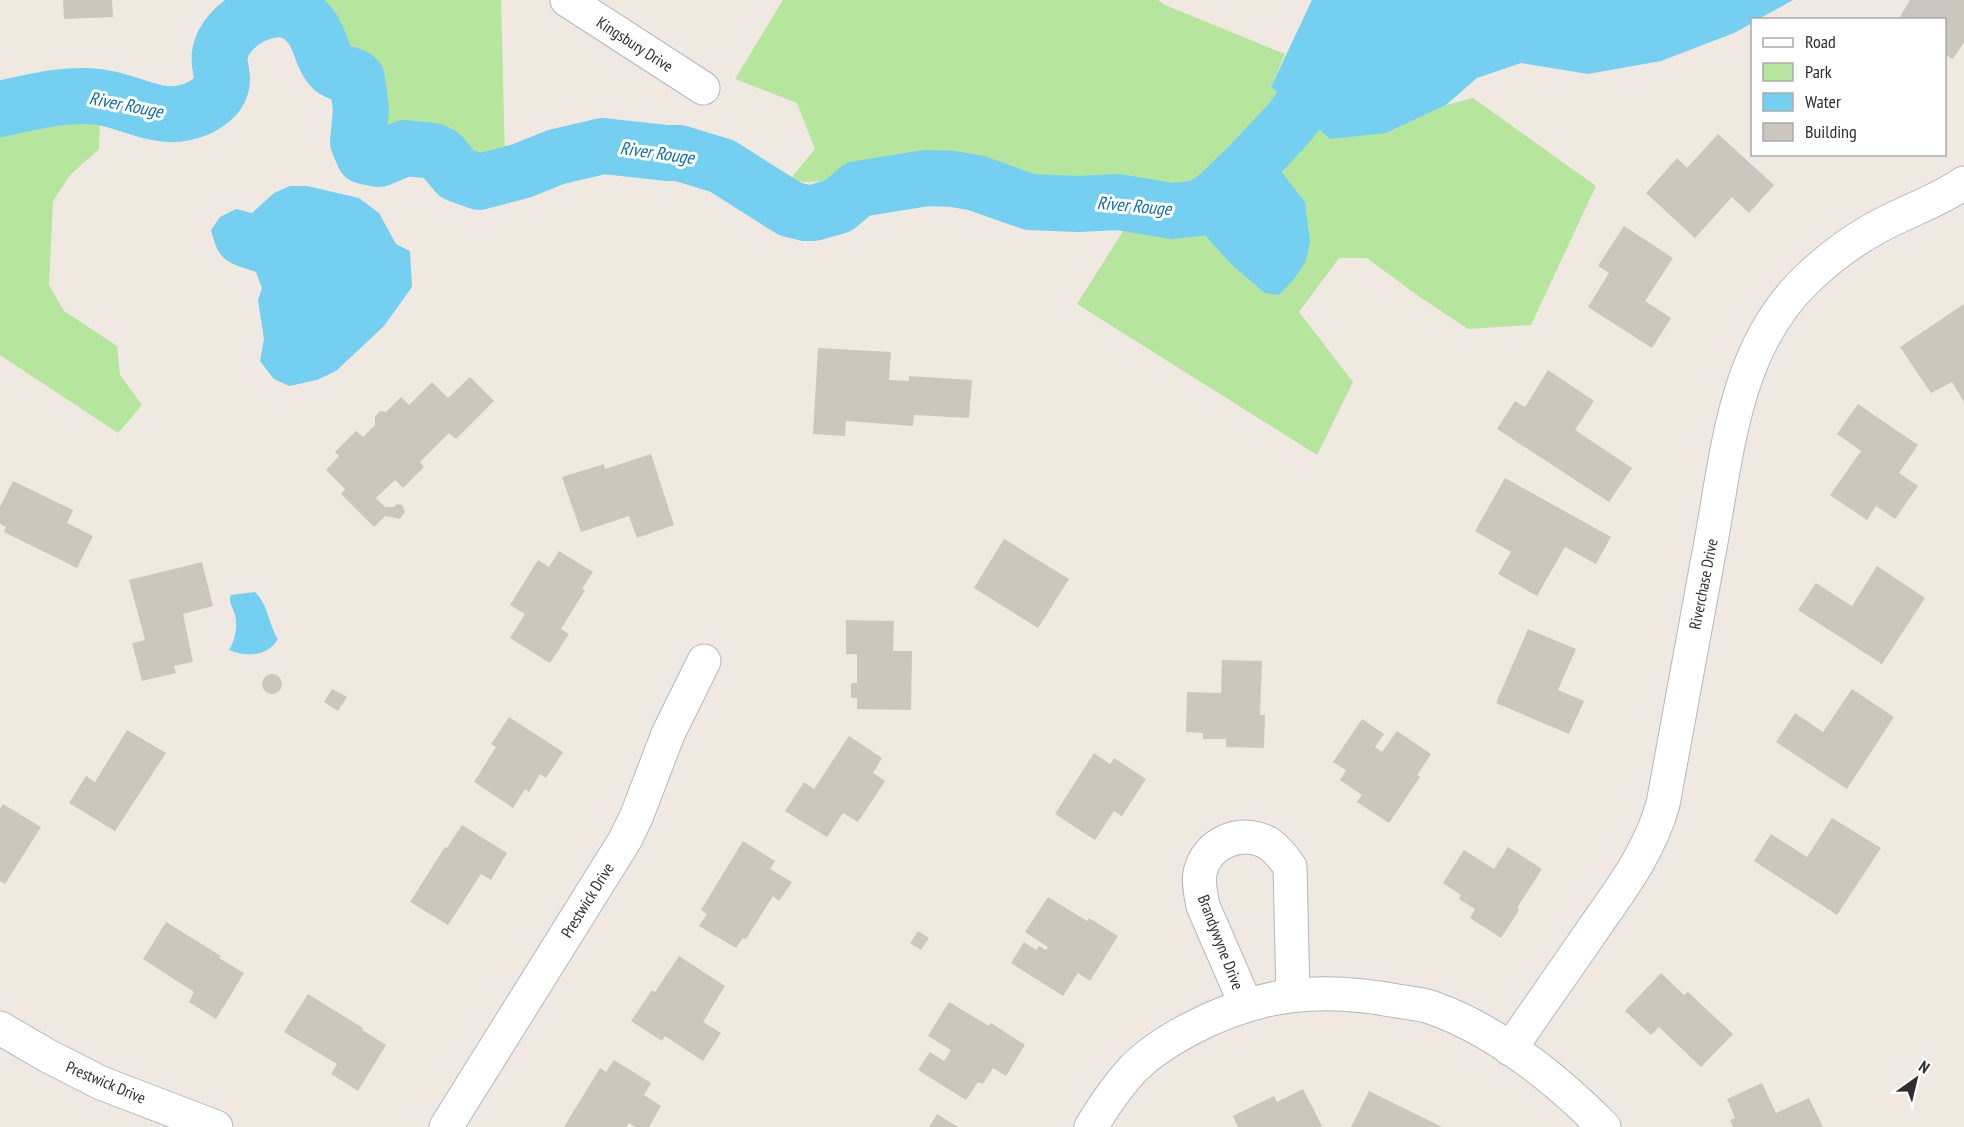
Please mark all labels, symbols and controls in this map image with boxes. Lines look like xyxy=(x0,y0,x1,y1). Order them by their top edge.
street label: Kingsbury Drive xyxy=(593,12,677,76)
legend xyxy=(1751,18,1946,156)
text: Road xyxy=(1805,30,1836,53)
text: Park xyxy=(1805,60,1832,83)
water label: River Rouge xyxy=(87,86,166,123)
text: Water xyxy=(1805,90,1841,113)
text: Building xyxy=(1805,120,1857,143)
water label: River Rouge xyxy=(619,136,697,169)
water label: River Rouge xyxy=(1096,191,1174,220)
street label: Riverchase Drive xyxy=(1684,537,1722,631)
street label: Prestwick Drive xyxy=(556,859,618,941)
street label: Brandywyne Drive xyxy=(1194,892,1248,992)
north arrow xyxy=(1886,1049,1946,1109)
street label: Prestwick Drive xyxy=(63,1056,149,1108)
text: N xyxy=(1915,1056,1934,1077)

